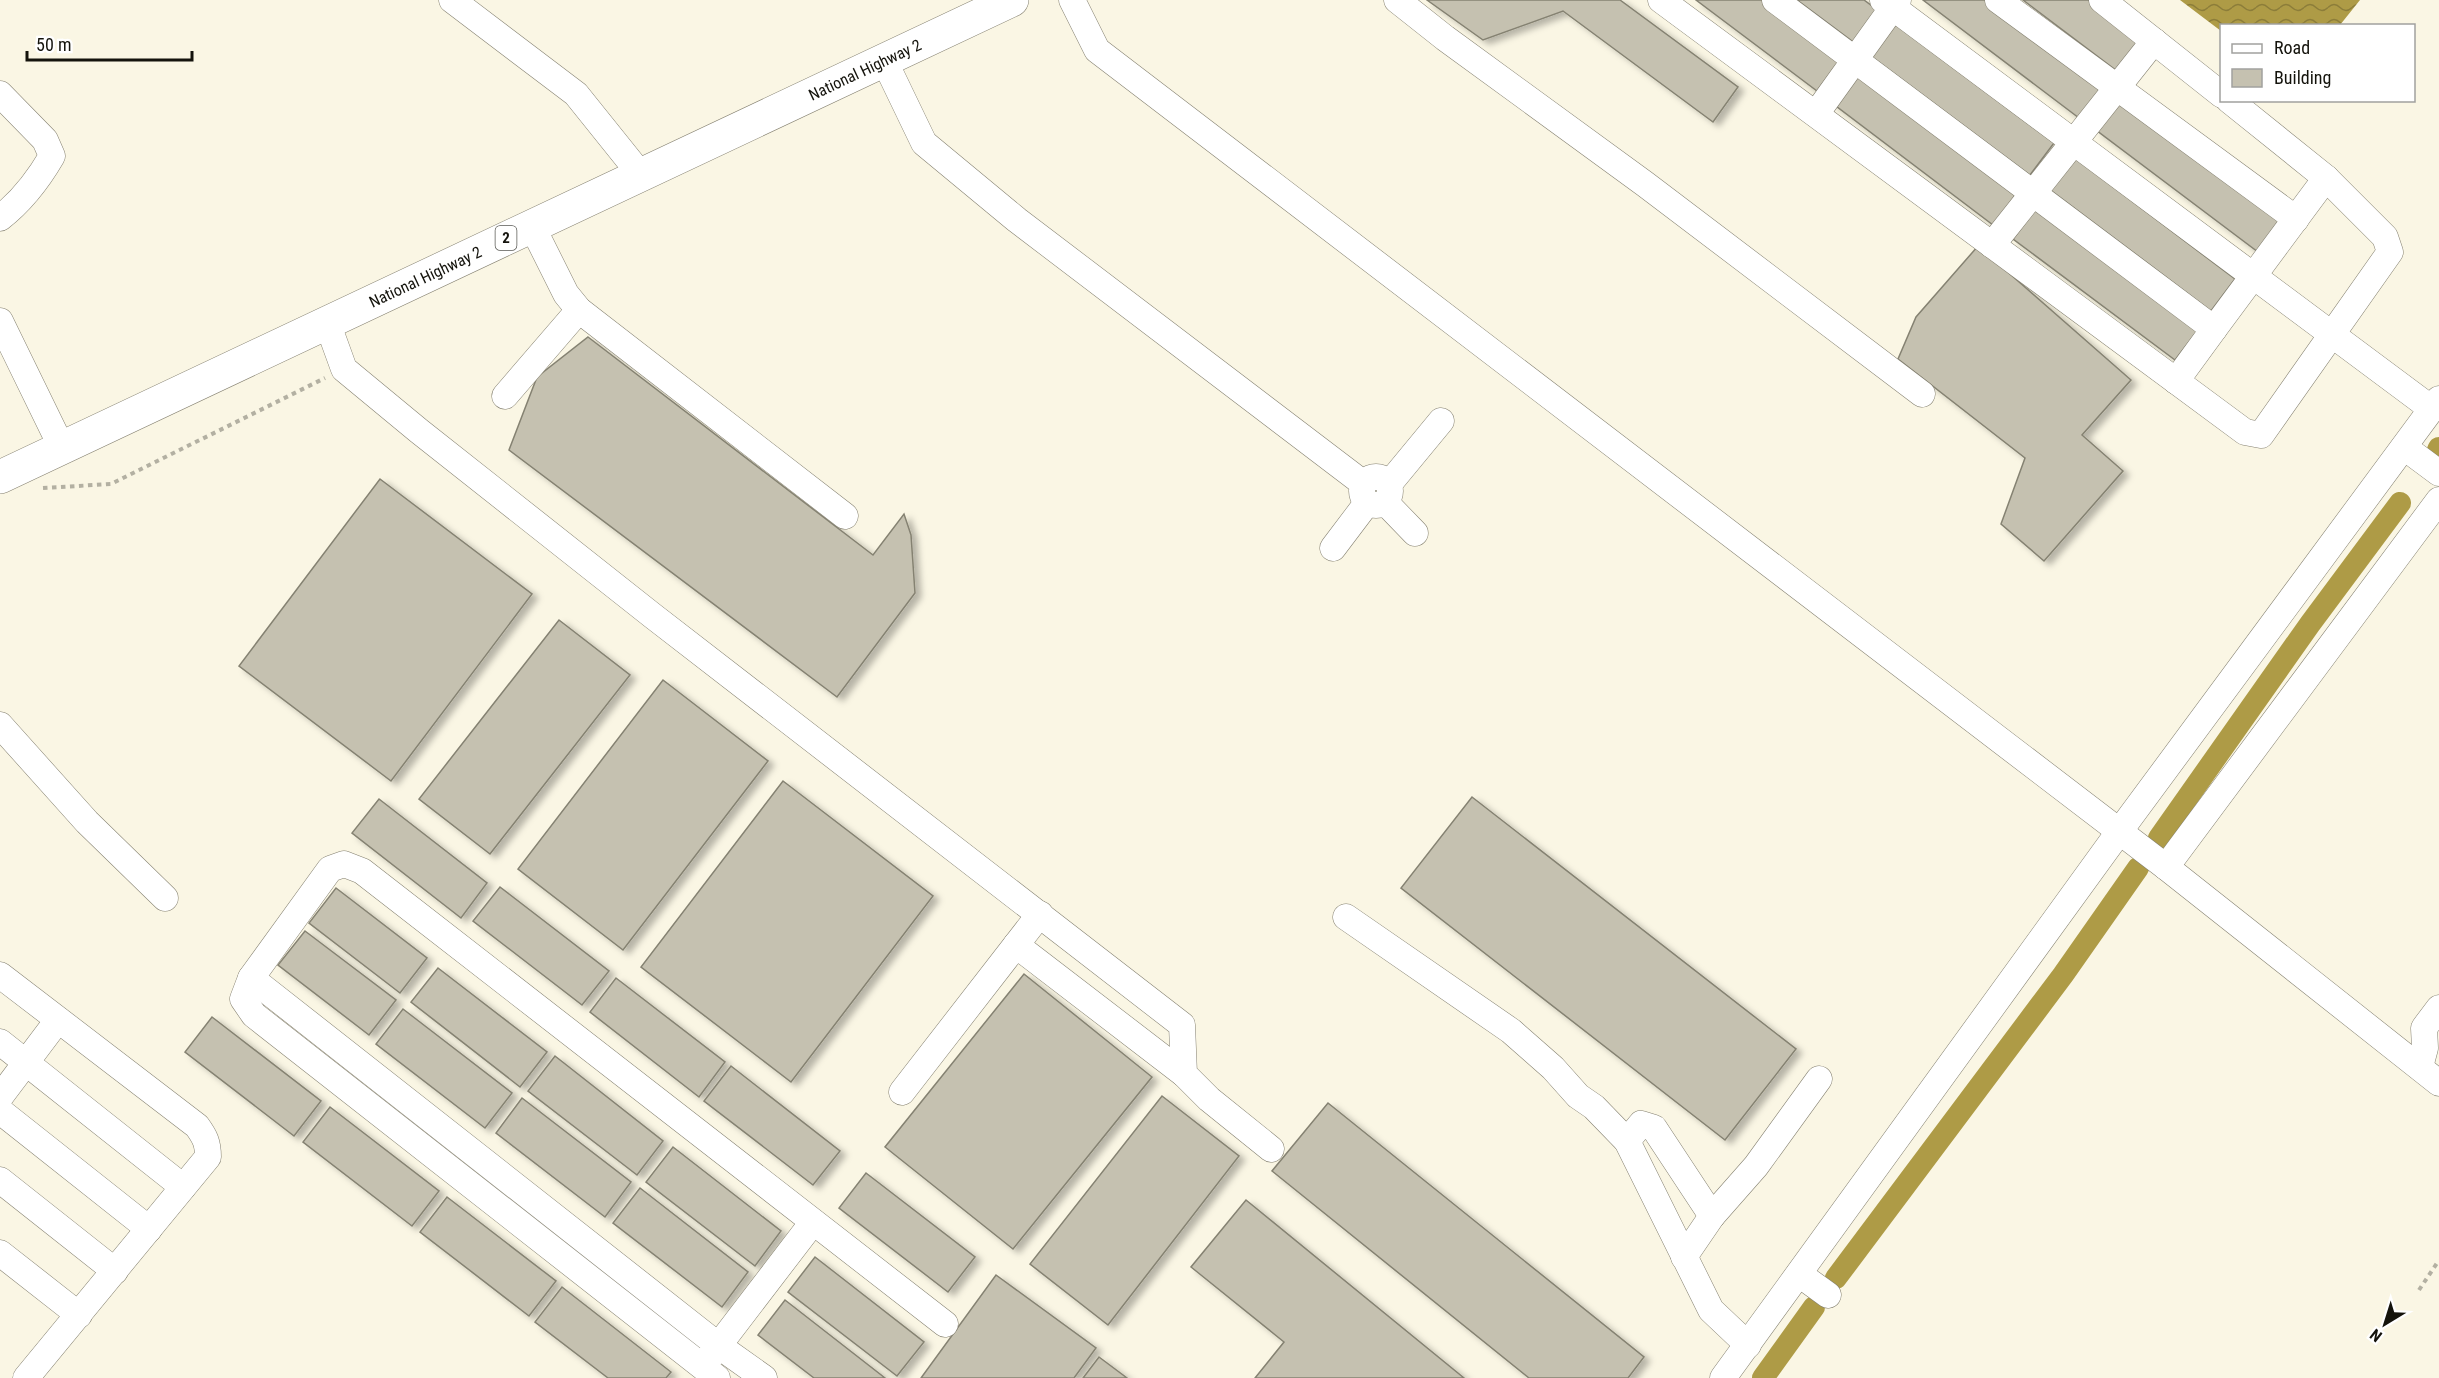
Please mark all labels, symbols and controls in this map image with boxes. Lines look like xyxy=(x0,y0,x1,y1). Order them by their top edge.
scale bar xyxy=(27,24,192,62)
legend xyxy=(2220,24,2415,102)
text: 50 m xyxy=(36,34,71,55)
street label: National Highway 2 xyxy=(806,35,924,105)
text: Road xyxy=(2274,37,2310,58)
text: Building xyxy=(2274,67,2331,88)
road number: 2 xyxy=(496,226,516,250)
street label: National Highway 2 xyxy=(366,242,485,312)
north arrow xyxy=(2355,1294,2415,1354)
text: N xyxy=(2366,1325,2386,1346)

